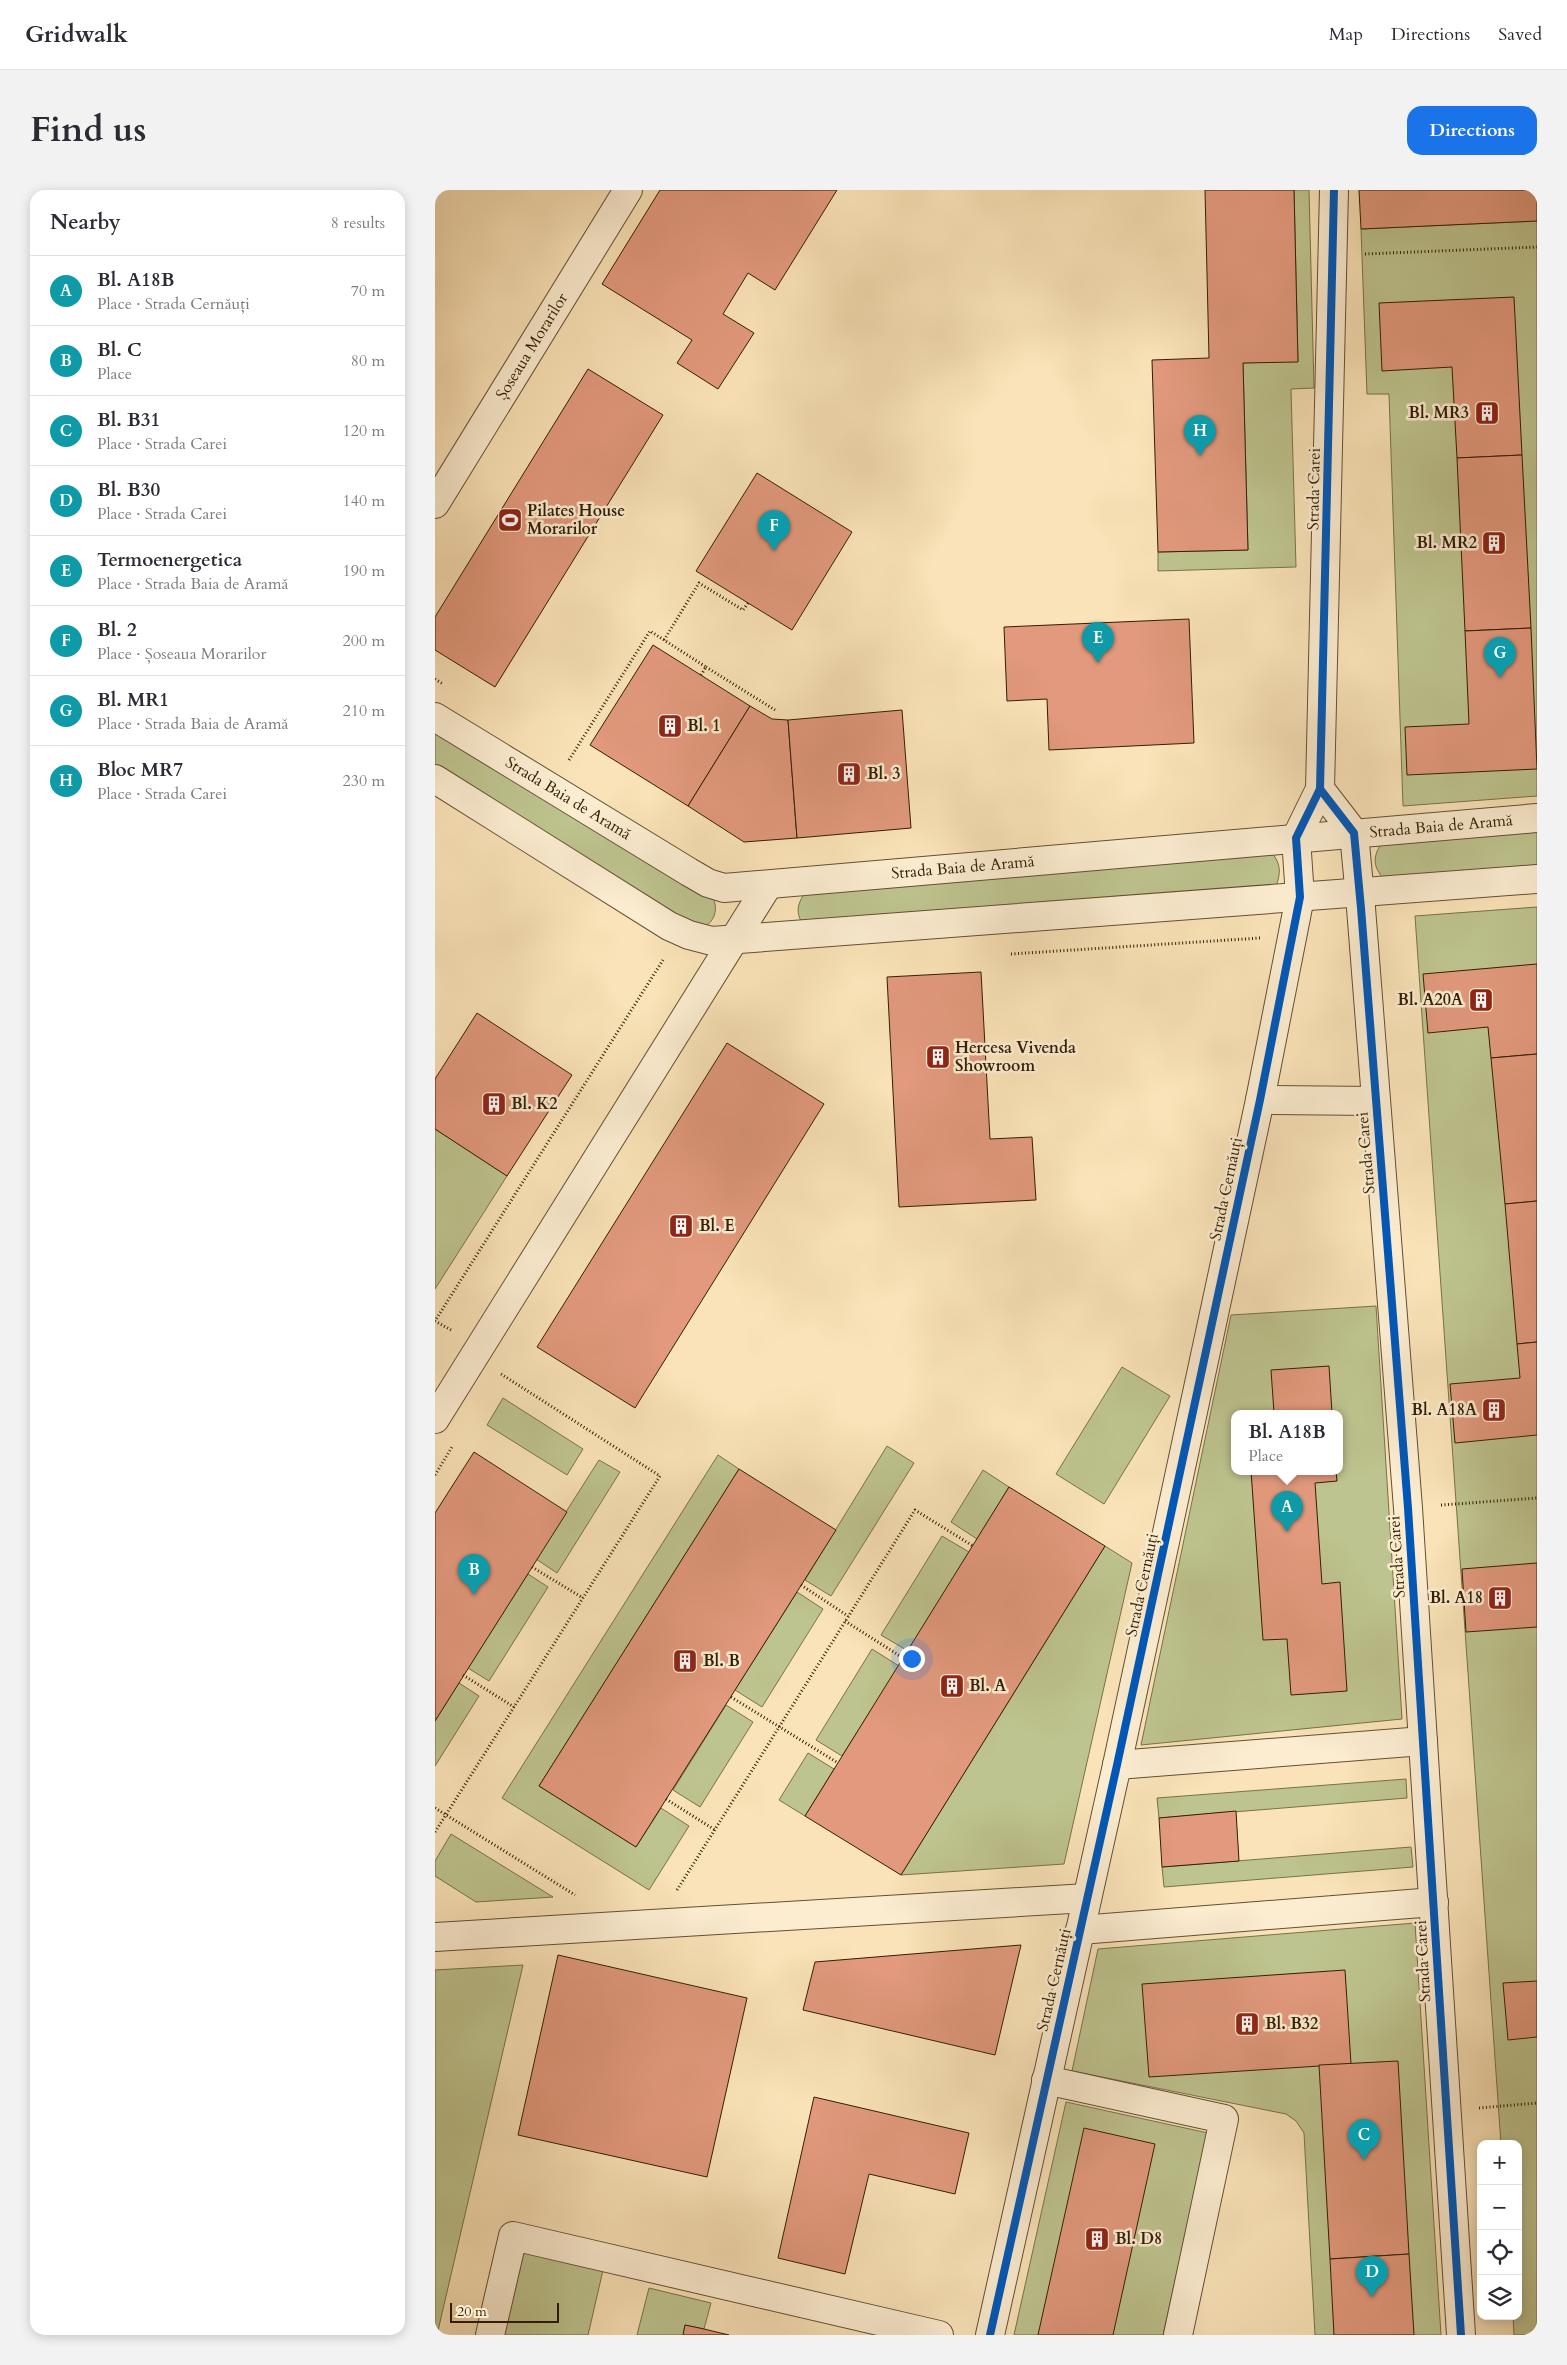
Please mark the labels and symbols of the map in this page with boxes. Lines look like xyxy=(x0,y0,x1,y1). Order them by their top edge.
street label: Șoseaua Morarilor xyxy=(491,289,573,404)
building icon: Bl. MR3 xyxy=(1474,400,1500,426)
place label: Bl. MR3 xyxy=(1408,402,1469,424)
pin: H xyxy=(1184,415,1216,456)
street label: Strada Carei xyxy=(1302,447,1326,530)
place label: Pilates House Morarilor xyxy=(527,500,625,540)
sports icon: Pilates House Morarilor xyxy=(497,507,523,533)
pin: F xyxy=(758,510,790,551)
building icon: Bl. MR2 xyxy=(1481,530,1507,556)
place label: Bl. MR2 xyxy=(1416,532,1477,554)
pin: E xyxy=(1082,622,1114,663)
pin: G xyxy=(1484,637,1516,678)
building icon: Bl. 1 xyxy=(657,713,683,739)
place label: Bl. 1 xyxy=(687,715,720,737)
street label: Strada Baia de Aramă xyxy=(501,751,635,845)
building icon: Bl. 3 xyxy=(836,761,862,787)
place label: Bl. 3 xyxy=(867,763,900,785)
street label: Strada Baia de Aramă xyxy=(1369,809,1514,843)
street label: Strada Baia de Aramă xyxy=(890,850,1036,885)
building icon: Bl. A20A xyxy=(1468,987,1494,1013)
place label: Bl. A20A xyxy=(1397,989,1463,1011)
place label: Hercesa Vivenda Showroom xyxy=(955,1037,1076,1077)
building icon: Hercesa Vivenda Showroom xyxy=(925,1044,951,1070)
building icon: Bl. K2 xyxy=(481,1091,507,1117)
place label: Bl. K2 xyxy=(511,1093,557,1115)
street label: Strada Carei xyxy=(1351,1111,1381,1195)
street label: Strada Cernăuți xyxy=(1204,1135,1248,1243)
building icon: Bl. E xyxy=(668,1213,694,1239)
place label: Bl. E xyxy=(699,1215,734,1237)
building icon: Bl. A18A xyxy=(1481,1397,1507,1423)
place label: Bl. A18A xyxy=(1411,1399,1477,1421)
pin: A xyxy=(1271,1491,1303,1532)
street label: Strada Carei xyxy=(1383,1515,1411,1599)
street label: Strada Cernăuți xyxy=(1120,1531,1164,1639)
pin: B xyxy=(458,1554,490,1595)
building icon: Bl. A18 xyxy=(1487,1585,1513,1611)
place label: Bl. A18 xyxy=(1429,1587,1483,1609)
your location xyxy=(899,1646,925,1672)
building icon: Bl. B xyxy=(672,1648,698,1674)
place label: Bl. B xyxy=(703,1650,740,1672)
building icon: Bl. A xyxy=(939,1673,965,1699)
place label: Bl. A xyxy=(969,1675,1006,1697)
street label: Strada Carei xyxy=(1410,1919,1436,2003)
street label: Strada Cernăuți xyxy=(1031,1926,1077,2034)
building icon: Bl. B32 xyxy=(1234,2011,1260,2037)
place label: Bl. B32 xyxy=(1265,2013,1318,2035)
pin: C xyxy=(1348,2119,1380,2160)
building icon: Bl. D8 xyxy=(1084,2226,1110,2252)
place label: Bl. D8 xyxy=(1115,2228,1162,2250)
pin: D xyxy=(1356,2256,1388,2297)
scale bar xyxy=(450,2300,559,2323)

